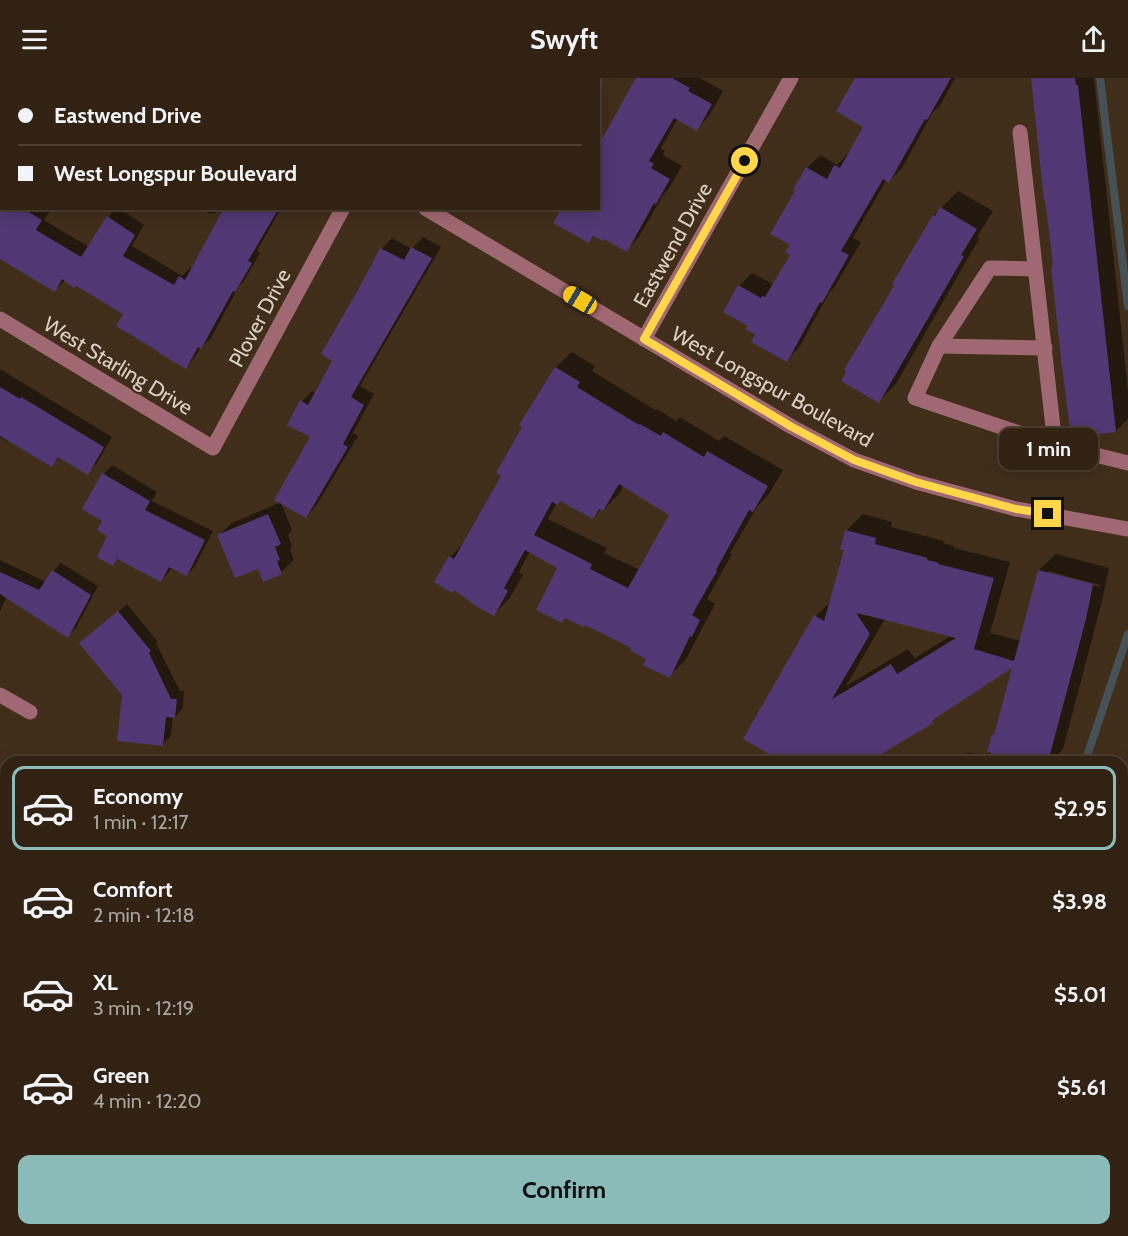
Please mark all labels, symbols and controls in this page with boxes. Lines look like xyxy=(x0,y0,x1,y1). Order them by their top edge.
icon: menu xyxy=(18,23,51,56)
text: Swyft xyxy=(530,23,598,56)
icon: share xyxy=(1077,23,1110,56)
text: Eastwend Drive xyxy=(54,102,201,129)
route start xyxy=(731,147,758,174)
text: West Longspur Boulevard xyxy=(54,160,297,187)
street label: Eastwend Drive xyxy=(628,178,717,311)
street label: Plover Drive xyxy=(223,264,296,371)
car xyxy=(560,283,600,317)
street label: West Starling Drive xyxy=(39,311,198,420)
street label: West Longspur Boulevard xyxy=(667,321,877,452)
callout: 1 min xyxy=(998,427,1098,469)
text: 1 min xyxy=(1026,437,1071,461)
route end xyxy=(1034,500,1061,527)
icon: car xyxy=(21,781,75,835)
text: Economy xyxy=(93,783,183,810)
text: $2.95 xyxy=(1054,795,1107,822)
text: 1 min · 12:17 xyxy=(93,810,188,834)
icon: car xyxy=(21,874,75,928)
text: Comfort xyxy=(93,876,172,903)
text: $3.98 xyxy=(1052,888,1107,915)
text: 2 min · 12:18 xyxy=(93,903,195,927)
icon: car xyxy=(21,967,75,1021)
text: XL xyxy=(93,969,118,996)
text: $5.01 xyxy=(1054,981,1107,1008)
text: 3 min · 12:19 xyxy=(93,996,194,1020)
icon: car xyxy=(21,1060,75,1114)
text: Green xyxy=(93,1062,149,1089)
text: $5.61 xyxy=(1057,1074,1107,1101)
text: 4 min · 12:20 xyxy=(93,1089,201,1113)
button: Confirm xyxy=(18,1155,1110,1224)

